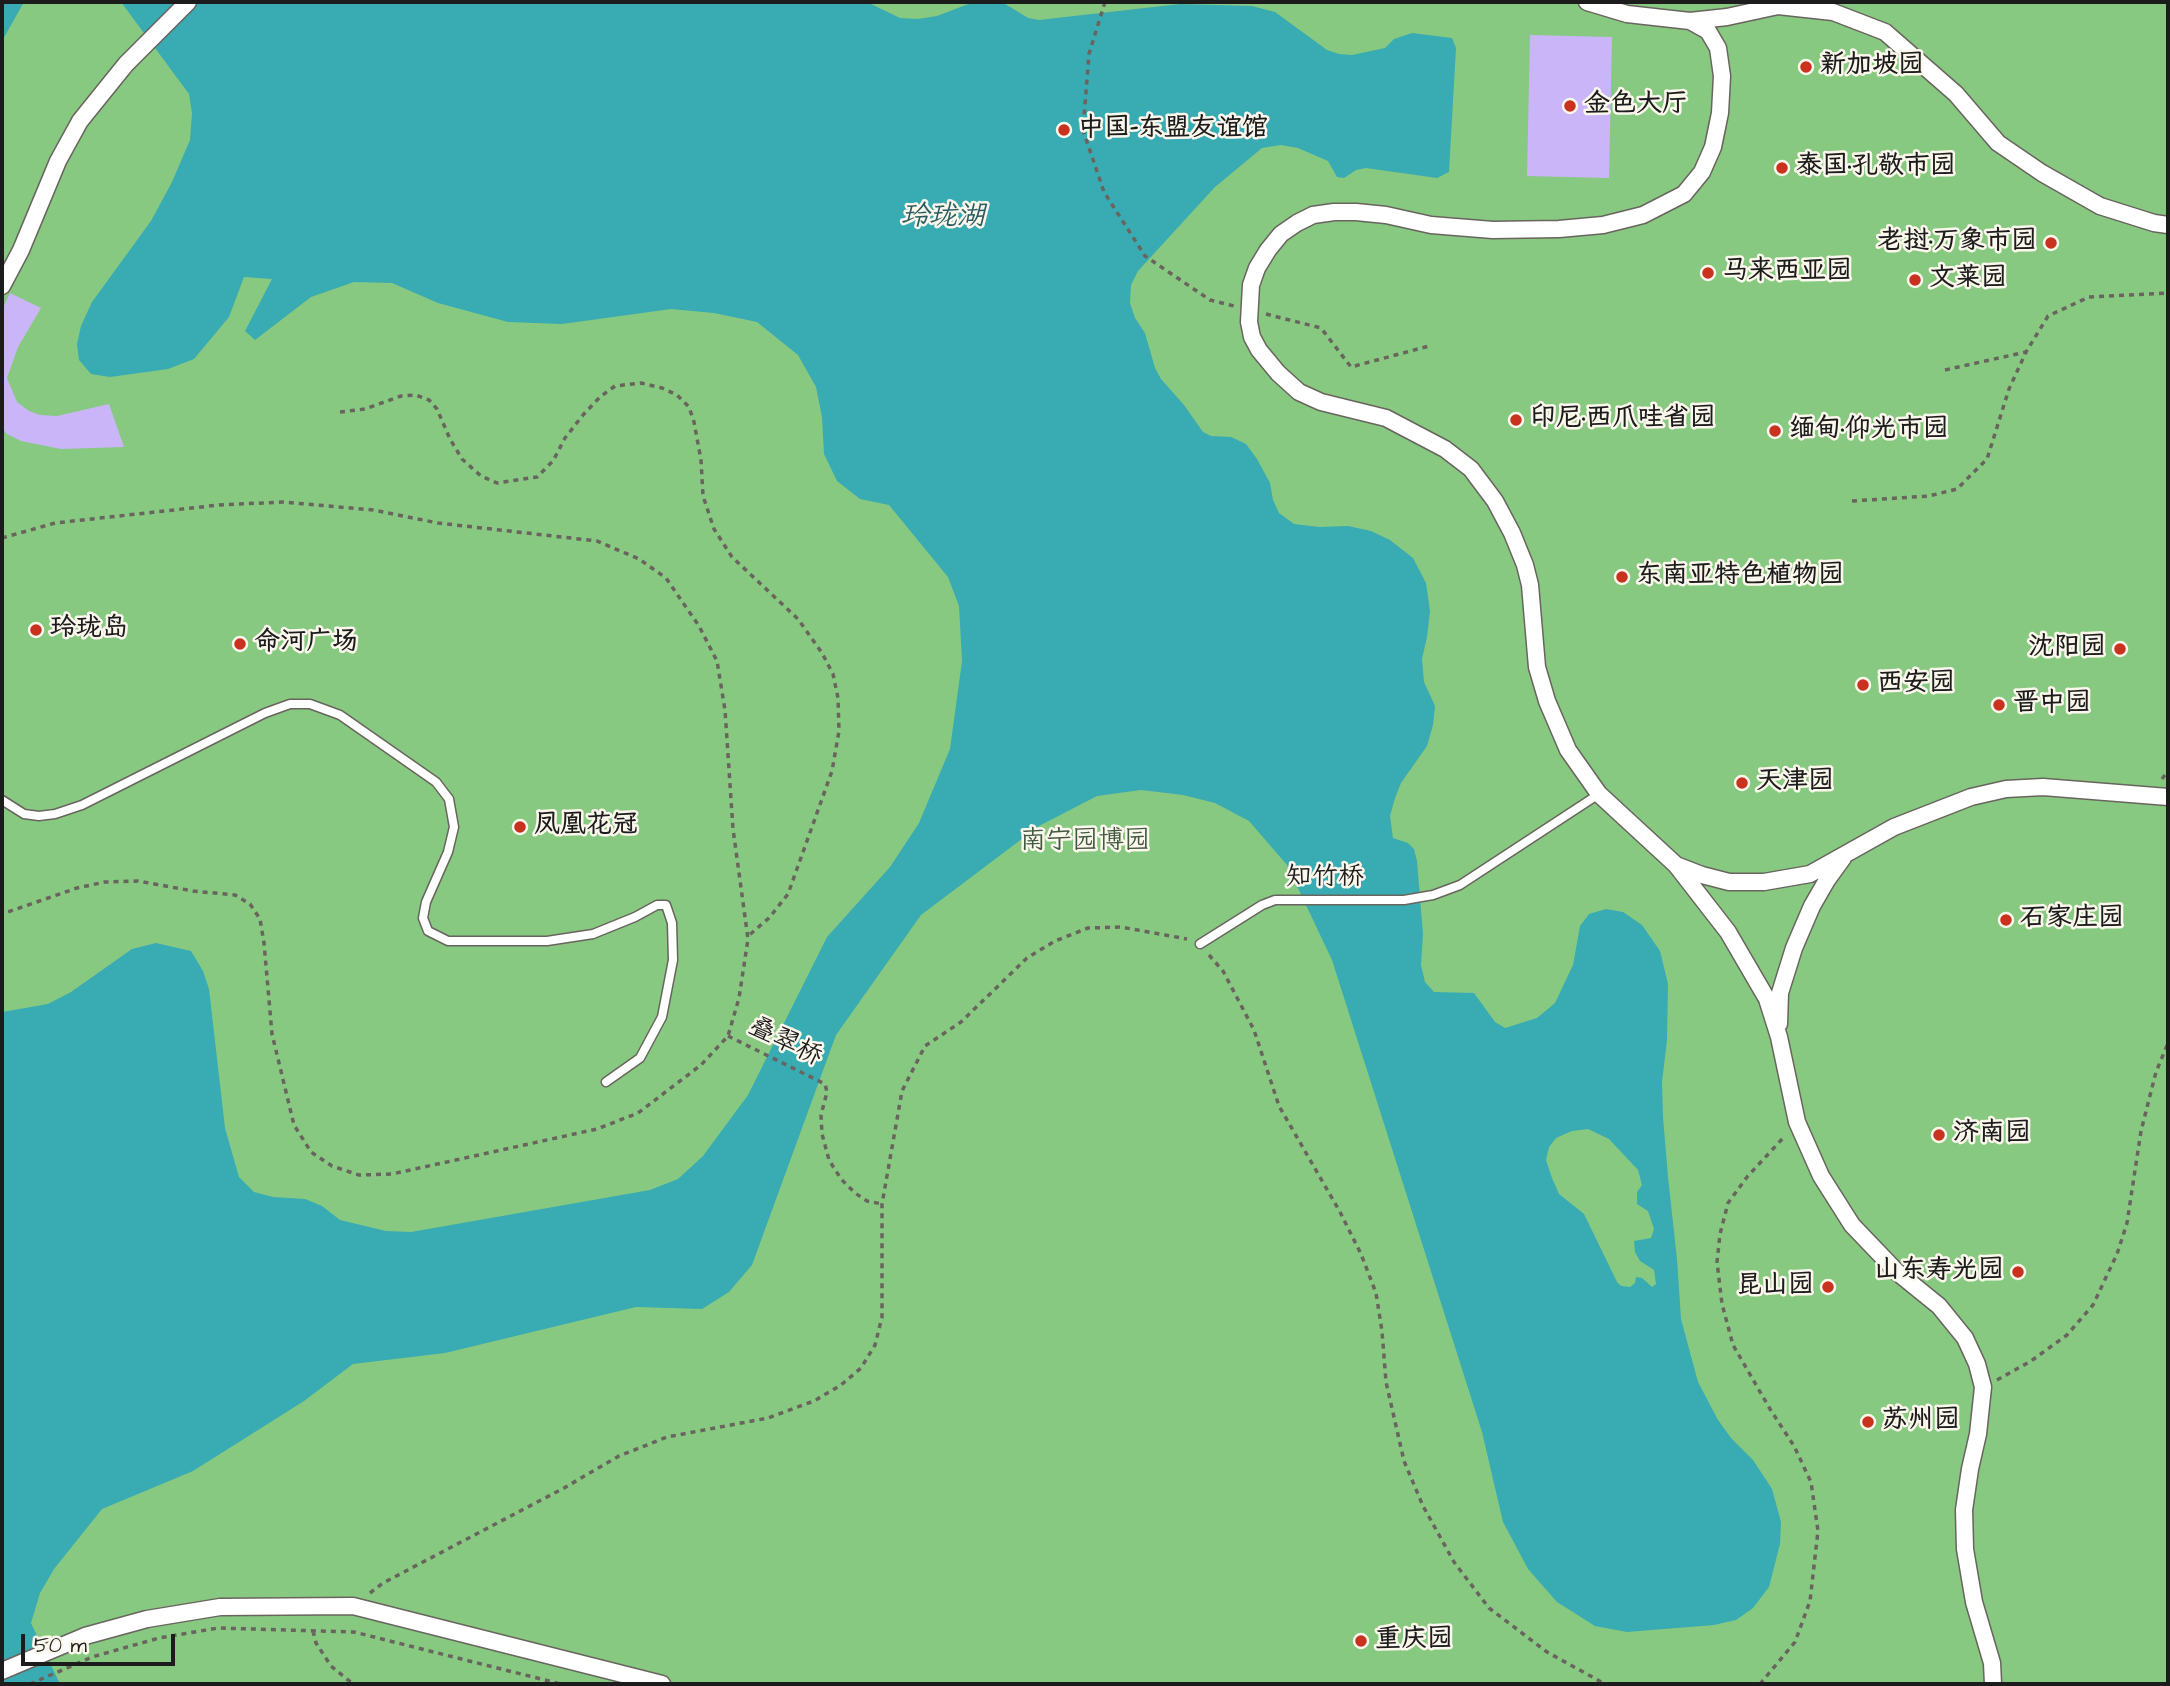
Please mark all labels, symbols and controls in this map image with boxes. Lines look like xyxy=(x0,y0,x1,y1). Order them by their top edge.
place label: 新加坡园 xyxy=(1820,51,1924,83)
marker: 新加坡园 xyxy=(1798,59,1814,75)
place label: 金色大厅 xyxy=(1584,90,1688,122)
marker: 金色大厅 xyxy=(1562,98,1578,114)
place label: 中国-东盟友谊馆 xyxy=(1078,114,1268,146)
marker: 中国-东盟友谊馆 xyxy=(1056,122,1072,138)
place label: 泰国·孔敬市园 xyxy=(1796,152,1956,184)
marker: 泰国·孔敬市园 xyxy=(1774,160,1790,176)
water label: 玲珑湖 xyxy=(901,201,985,235)
place label: 老挝·万象市园 xyxy=(1877,227,2037,259)
marker: 老挝·万象市园 xyxy=(2043,235,2059,251)
place label: 马来西亚园 xyxy=(1722,257,1852,289)
place label: 文莱园 xyxy=(1929,264,2007,296)
marker: 马来西亚园 xyxy=(1700,265,1716,281)
marker: 文莱园 xyxy=(1907,272,1923,288)
place label: 印尼·西爪哇省园 xyxy=(1530,404,1716,436)
marker: 印尼·西爪哇省园 xyxy=(1508,412,1524,428)
place label: 缅甸·仰光市园 xyxy=(1789,415,1949,447)
marker: 缅甸·仰光市园 xyxy=(1767,423,1783,439)
place label: 东南亚特色植物园 xyxy=(1636,561,1844,593)
marker: 东南亚特色植物园 xyxy=(1614,569,1630,585)
place label: 玲珑岛 xyxy=(50,614,128,646)
marker: 玲珑岛 xyxy=(28,622,44,638)
place label: 命河广场 xyxy=(254,628,358,660)
place label: 沈阳园 xyxy=(2028,633,2106,665)
marker: 命河广场 xyxy=(232,636,248,652)
marker: 沈阳园 xyxy=(2112,641,2128,657)
place label: 西安园 xyxy=(1877,669,1955,701)
marker: 西安园 xyxy=(1855,677,1871,693)
place label: 晋中园 xyxy=(2013,689,2091,721)
marker: 晋中园 xyxy=(1991,697,2007,713)
place label: 天津园 xyxy=(1756,767,1834,799)
marker: 天津园 xyxy=(1734,775,1750,791)
place label: 凤凰花冠 xyxy=(534,811,638,843)
marker: 凤凰花冠 xyxy=(512,819,528,835)
park label: 南宁园博园 xyxy=(1020,827,1150,859)
street label: 知竹桥 xyxy=(1286,863,1364,895)
place label: 石家庄园 xyxy=(2020,904,2124,936)
marker: 石家庄园 xyxy=(1998,912,2014,928)
street label: 叠翠桥 xyxy=(743,1012,827,1074)
place label: 济南园 xyxy=(1953,1119,2031,1151)
marker: 济南园 xyxy=(1931,1127,1947,1143)
place label: 山东寿光园 xyxy=(1874,1256,2004,1288)
marker: 山东寿光园 xyxy=(2010,1264,2026,1280)
place label: 昆山园 xyxy=(1736,1271,1814,1303)
marker: 昆山园 xyxy=(1820,1279,1836,1295)
place label: 苏州园 xyxy=(1882,1406,1960,1438)
marker: 苏州园 xyxy=(1860,1414,1876,1430)
scale bar xyxy=(24,1620,178,1664)
place label: 重庆园 xyxy=(1375,1625,1453,1657)
text: 50 m xyxy=(34,1631,87,1660)
marker: 重庆园 xyxy=(1353,1633,1369,1649)

